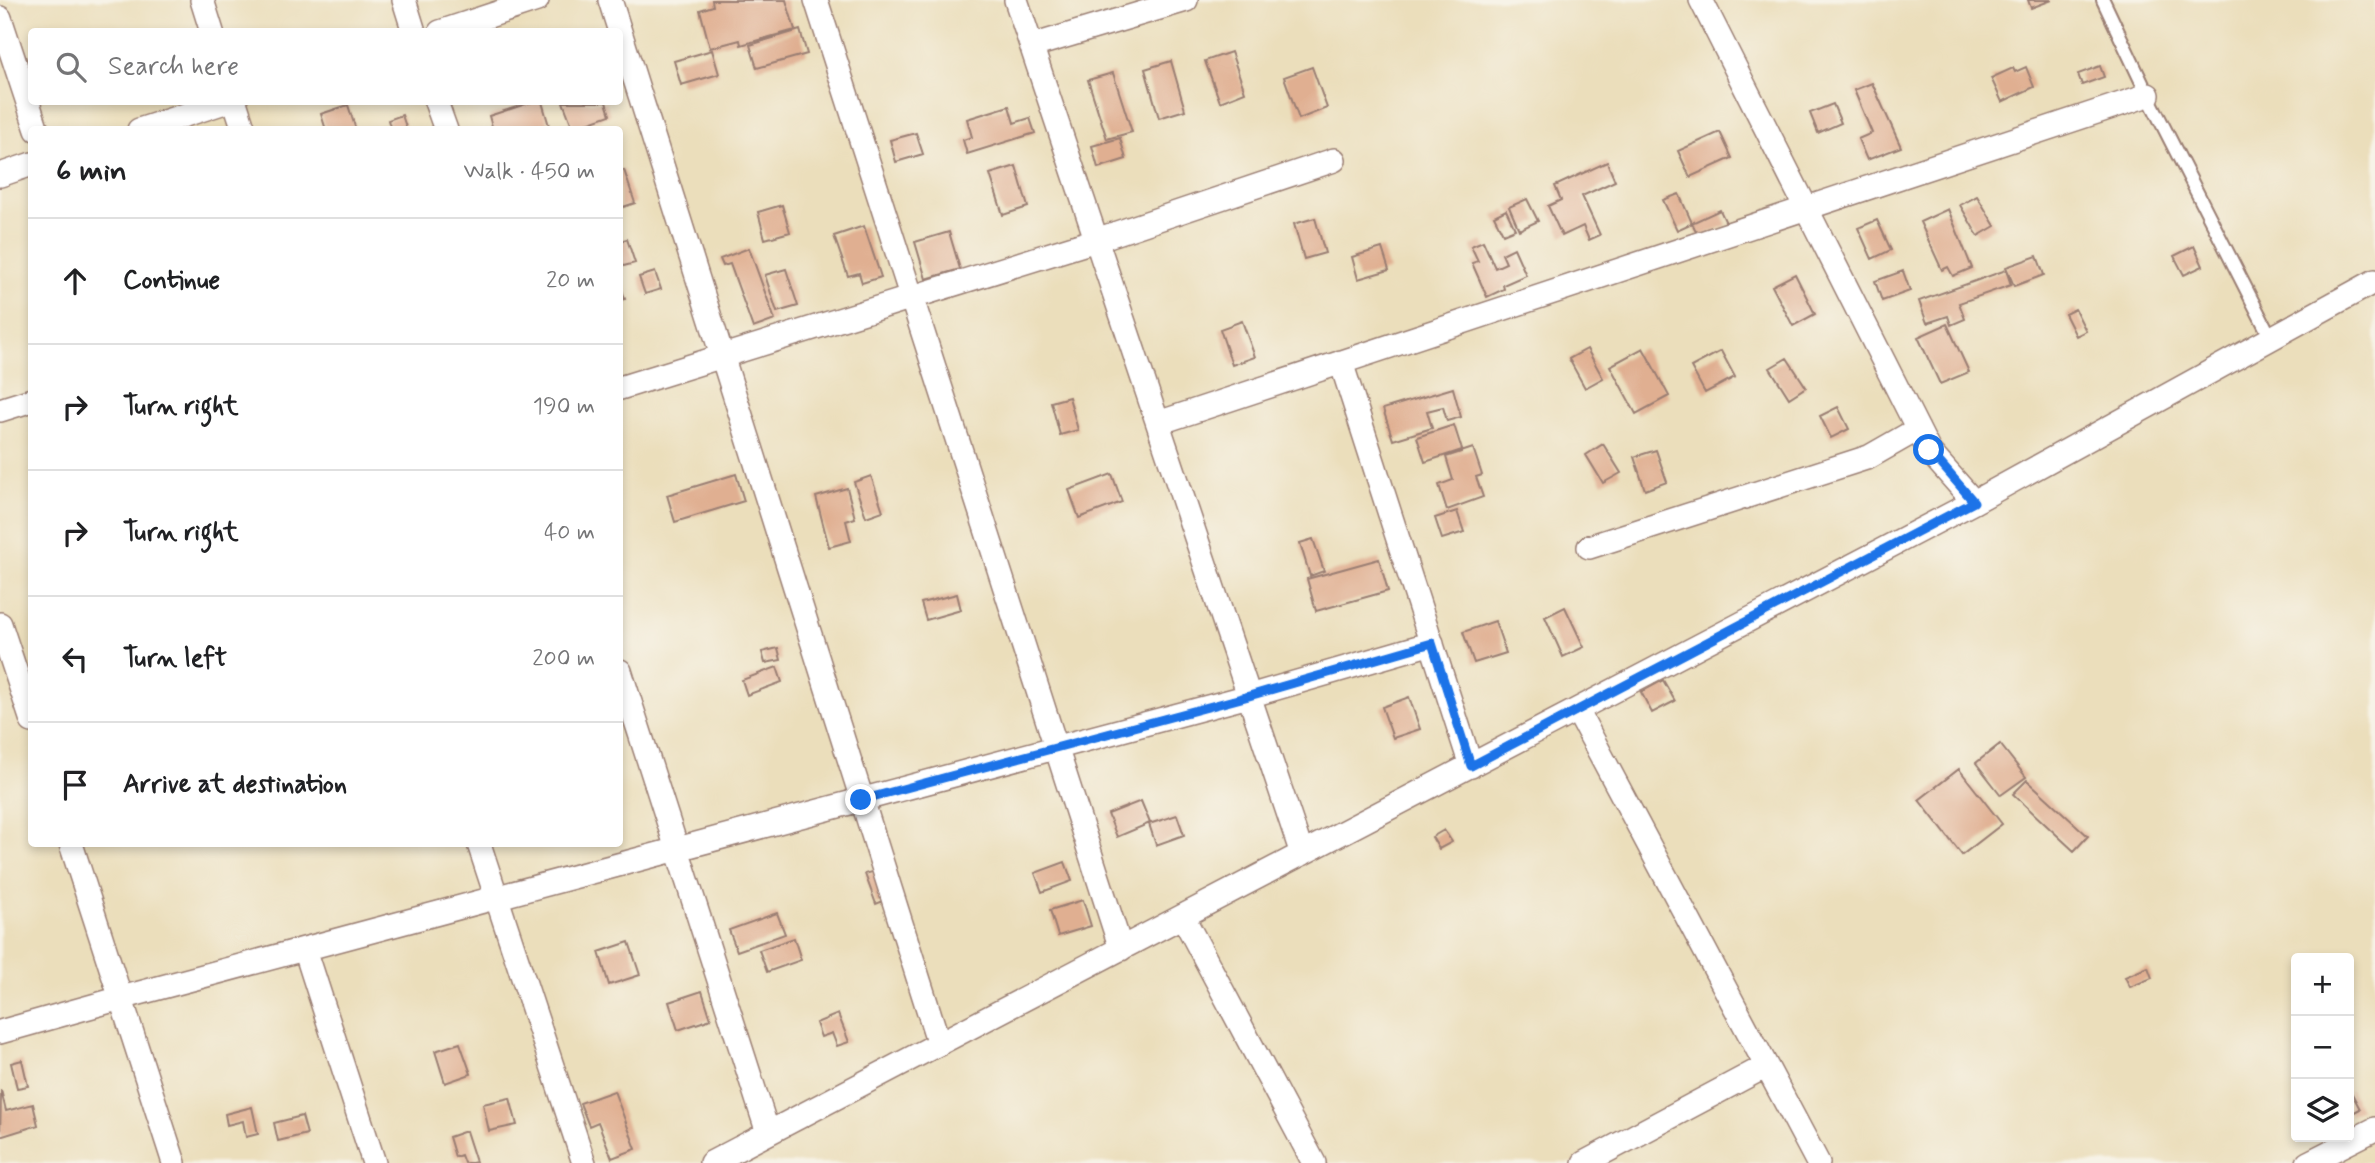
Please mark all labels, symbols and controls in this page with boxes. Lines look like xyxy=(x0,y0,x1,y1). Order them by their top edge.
search box xyxy=(28,28,623,105)
icon: search xyxy=(52,48,90,86)
text: Search here xyxy=(108,50,239,84)
text: 6 min xyxy=(56,152,127,191)
text: Walk · 450 m xyxy=(464,157,595,187)
icon: ahead xyxy=(56,262,94,300)
text: Continue xyxy=(123,264,220,298)
text: 20 m xyxy=(546,266,595,296)
icon: right xyxy=(56,388,94,426)
text: Turn right xyxy=(123,390,239,424)
text: 190 m xyxy=(533,392,595,422)
route start xyxy=(1913,434,1944,465)
icon: right xyxy=(56,514,94,552)
text: Turn right xyxy=(123,516,239,550)
text: 40 m xyxy=(544,518,595,548)
icon: left xyxy=(56,640,94,678)
text: Turn left xyxy=(123,642,227,676)
text: 200 m xyxy=(532,644,595,674)
icon: arrive xyxy=(56,766,94,804)
text: Arrive at destination xyxy=(123,768,347,802)
route end xyxy=(845,784,876,815)
map controls xyxy=(2291,953,2354,1142)
button: + xyxy=(2291,953,2354,1016)
button: − xyxy=(2291,1016,2354,1079)
button: layers xyxy=(2291,1079,2354,1142)

